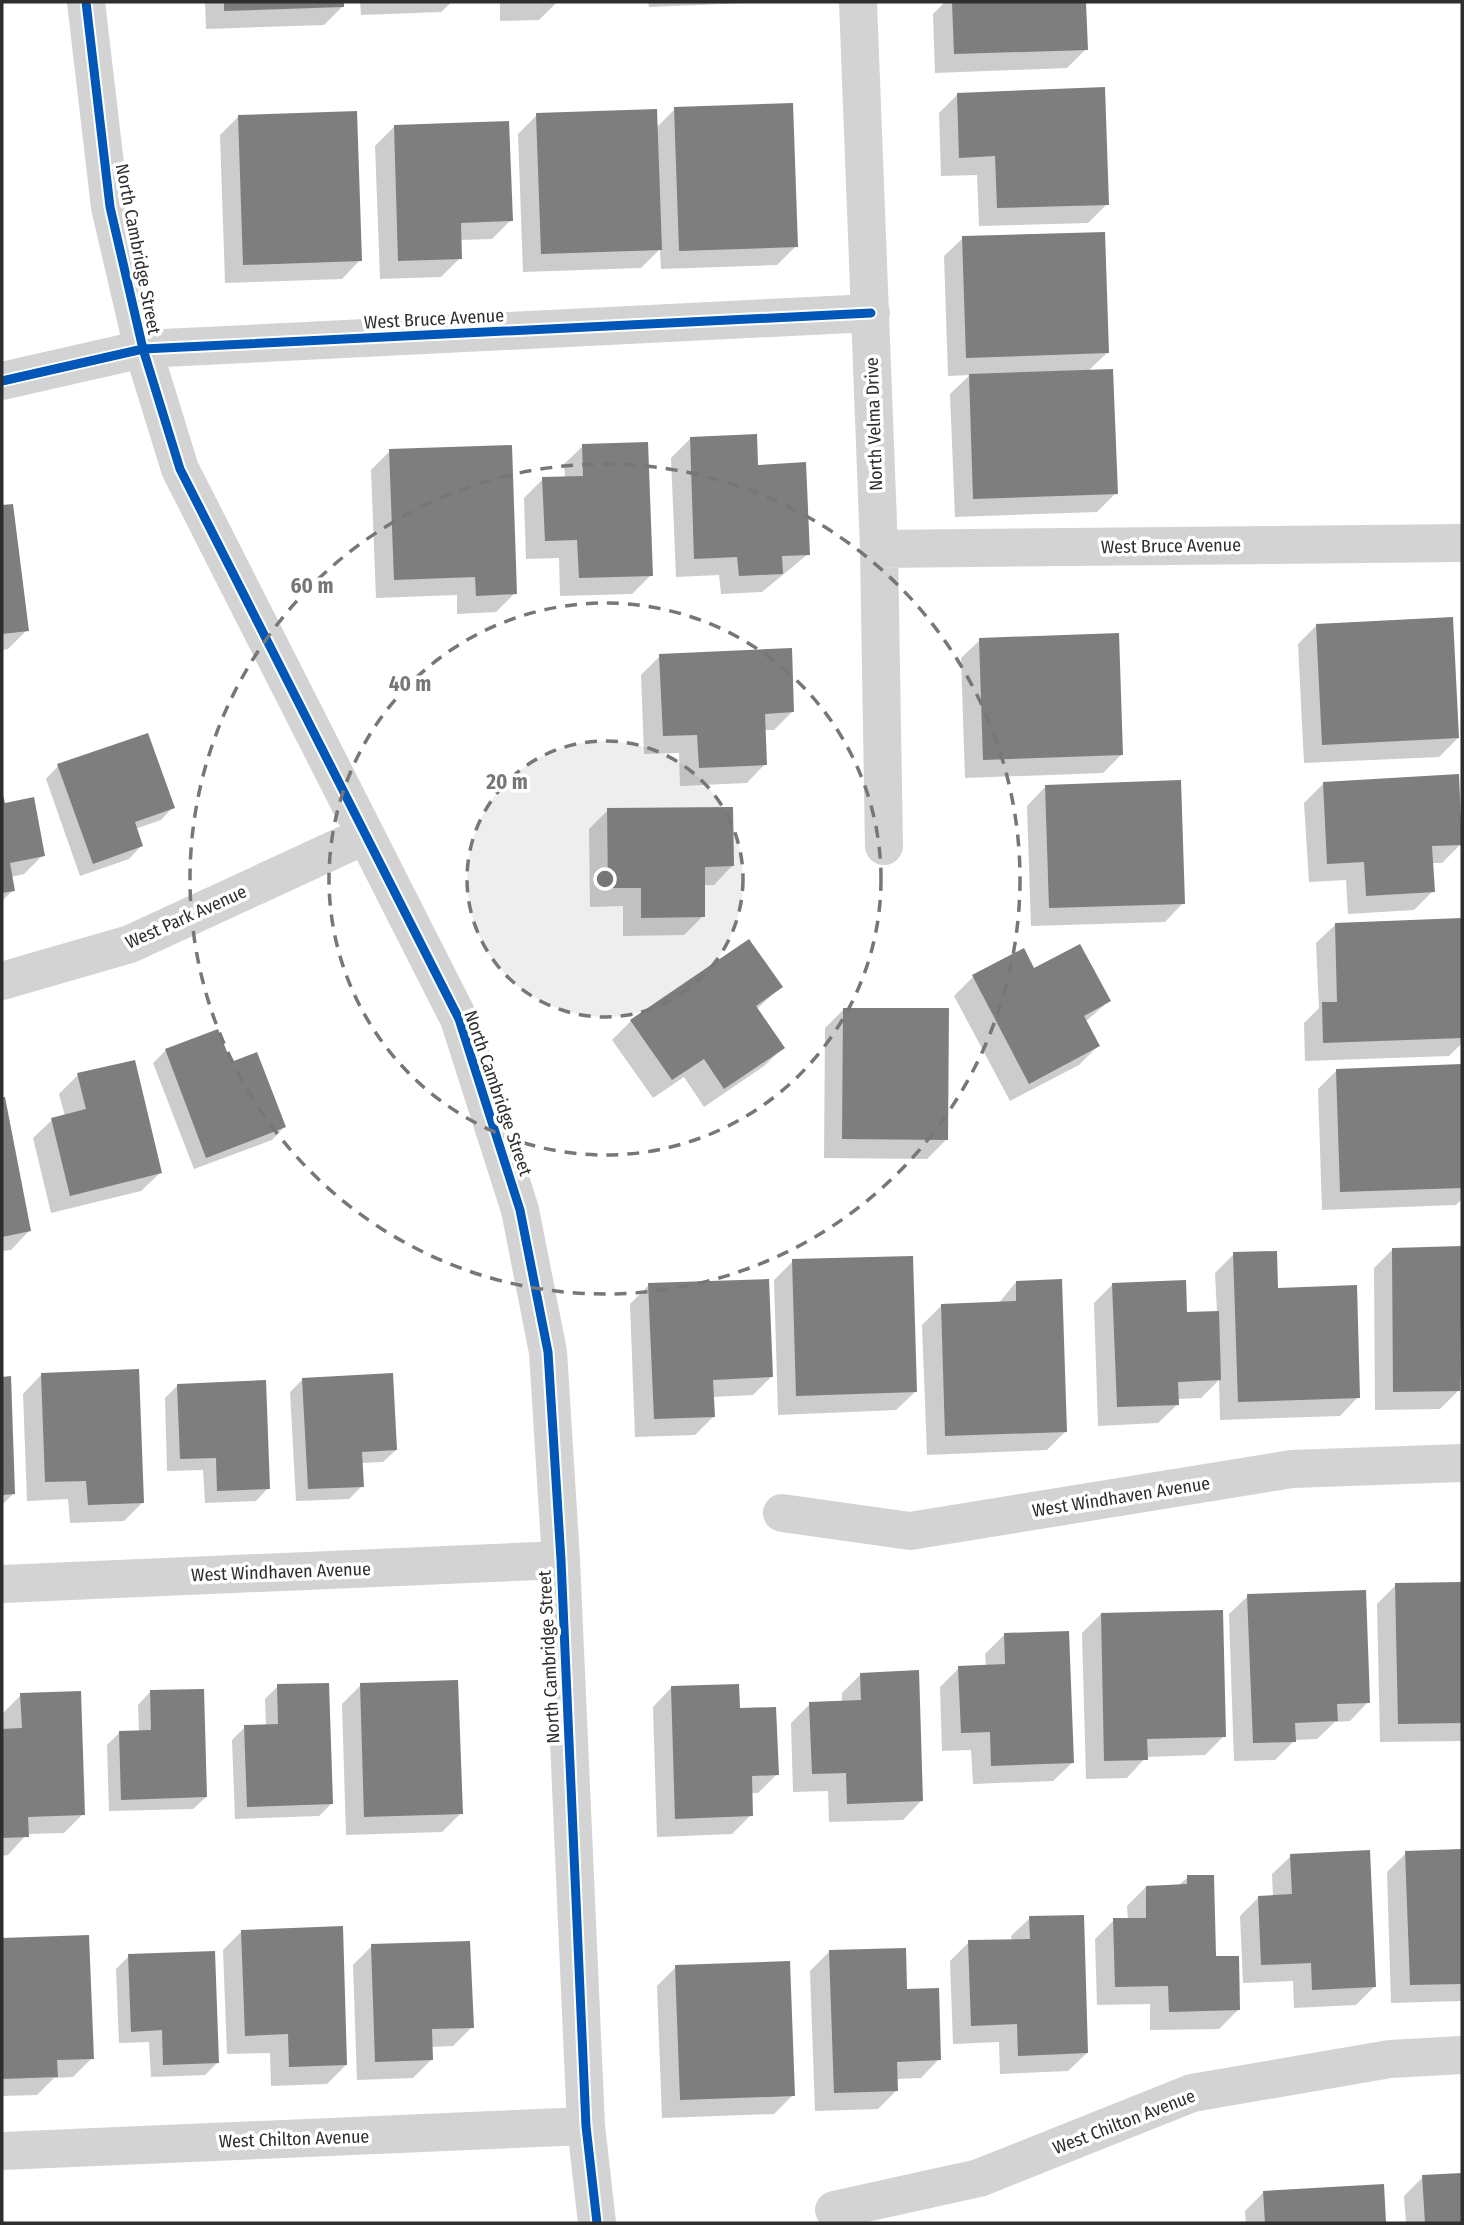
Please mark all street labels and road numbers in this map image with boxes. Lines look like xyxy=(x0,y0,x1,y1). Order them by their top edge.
street label: North Cambridge Street xyxy=(111,162,165,336)
street label: West Bruce Avenue xyxy=(363,304,505,334)
street label: North Velma Drive xyxy=(861,357,887,491)
street label: West Bruce Avenue xyxy=(1101,534,1241,558)
street label: West Park Avenue xyxy=(122,880,250,954)
street label: North Cambridge Street xyxy=(459,1007,537,1179)
street label: West Windhaven Avenue xyxy=(1030,1472,1212,1522)
street label: West Windhaven Avenue xyxy=(191,1558,371,1586)
street label: North Cambridge Street xyxy=(533,1570,565,1744)
street label: West Chilton Avenue xyxy=(1050,2085,1198,2159)
street label: West Chilton Avenue xyxy=(218,2125,370,2153)

